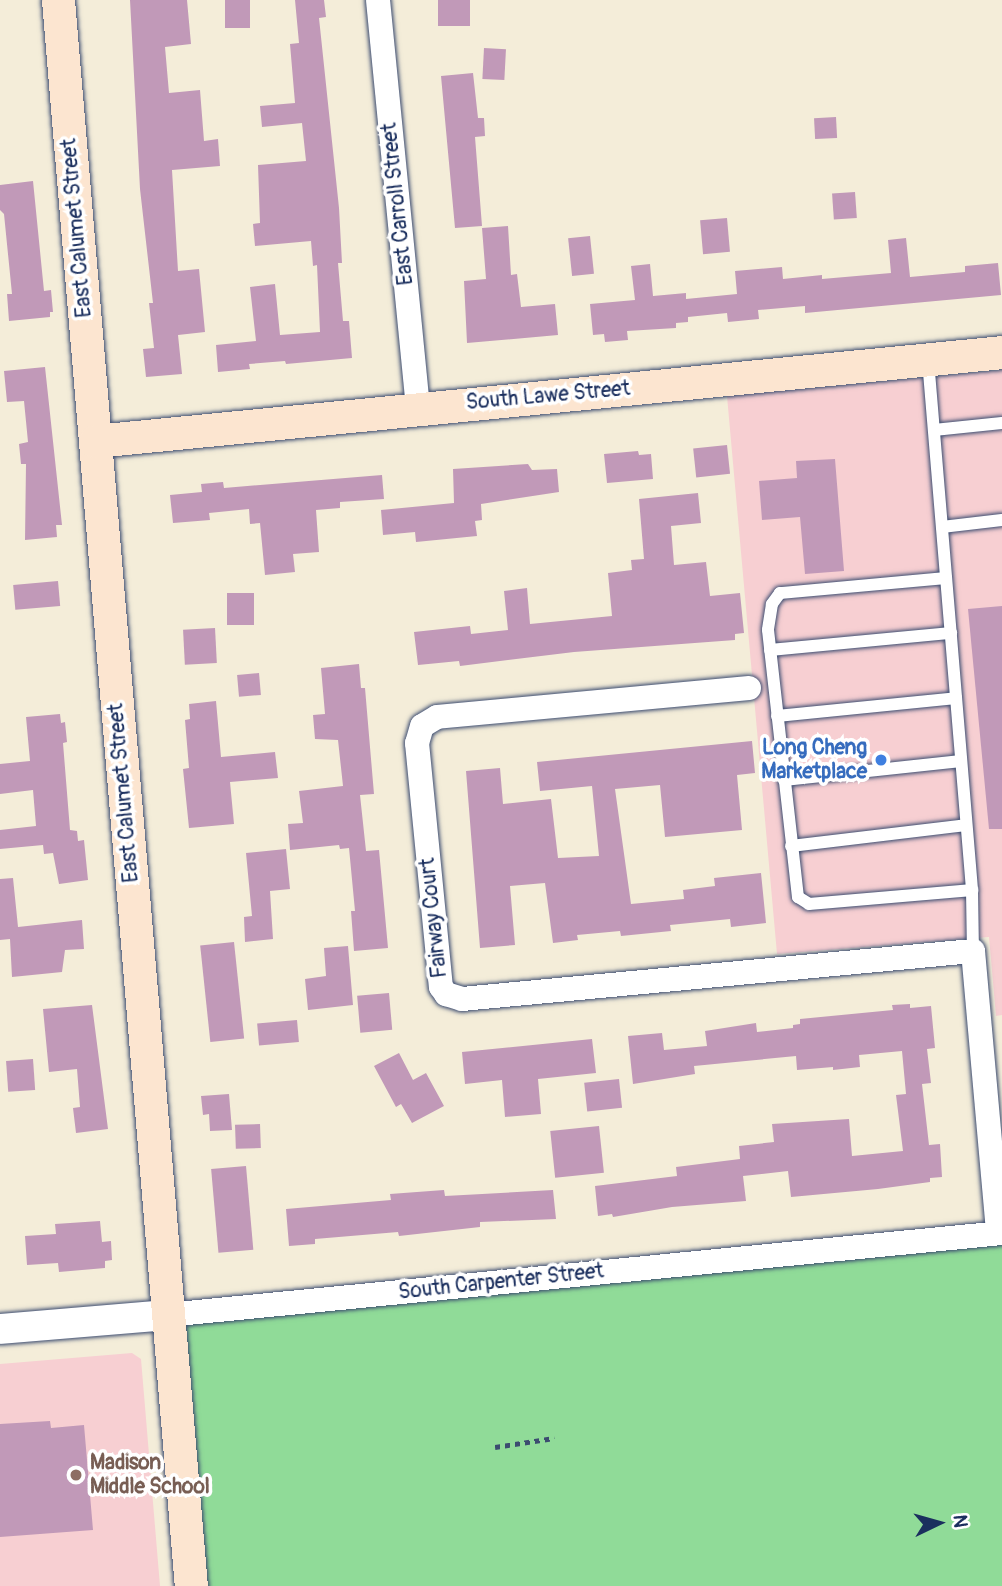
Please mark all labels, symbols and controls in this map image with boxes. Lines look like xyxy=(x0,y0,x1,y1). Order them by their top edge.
street label: East Carroll Street xyxy=(377,122,419,286)
street label: East Calumet Street xyxy=(57,137,97,319)
street label: South Lawe Street xyxy=(465,376,631,416)
street label: East Calumet Street xyxy=(104,702,144,884)
place label: Long Cheng Marketplace xyxy=(761,735,867,785)
marker: Long Cheng Marketplace xyxy=(873,752,889,768)
street label: Fairway Court xyxy=(415,857,453,979)
street label: South Carpenter Street xyxy=(397,1259,605,1305)
place label: Madison Middle School xyxy=(90,1450,210,1500)
marker: Madison Middle School xyxy=(68,1467,84,1483)
north arrow xyxy=(904,1488,974,1558)
text: N xyxy=(947,1514,972,1529)

